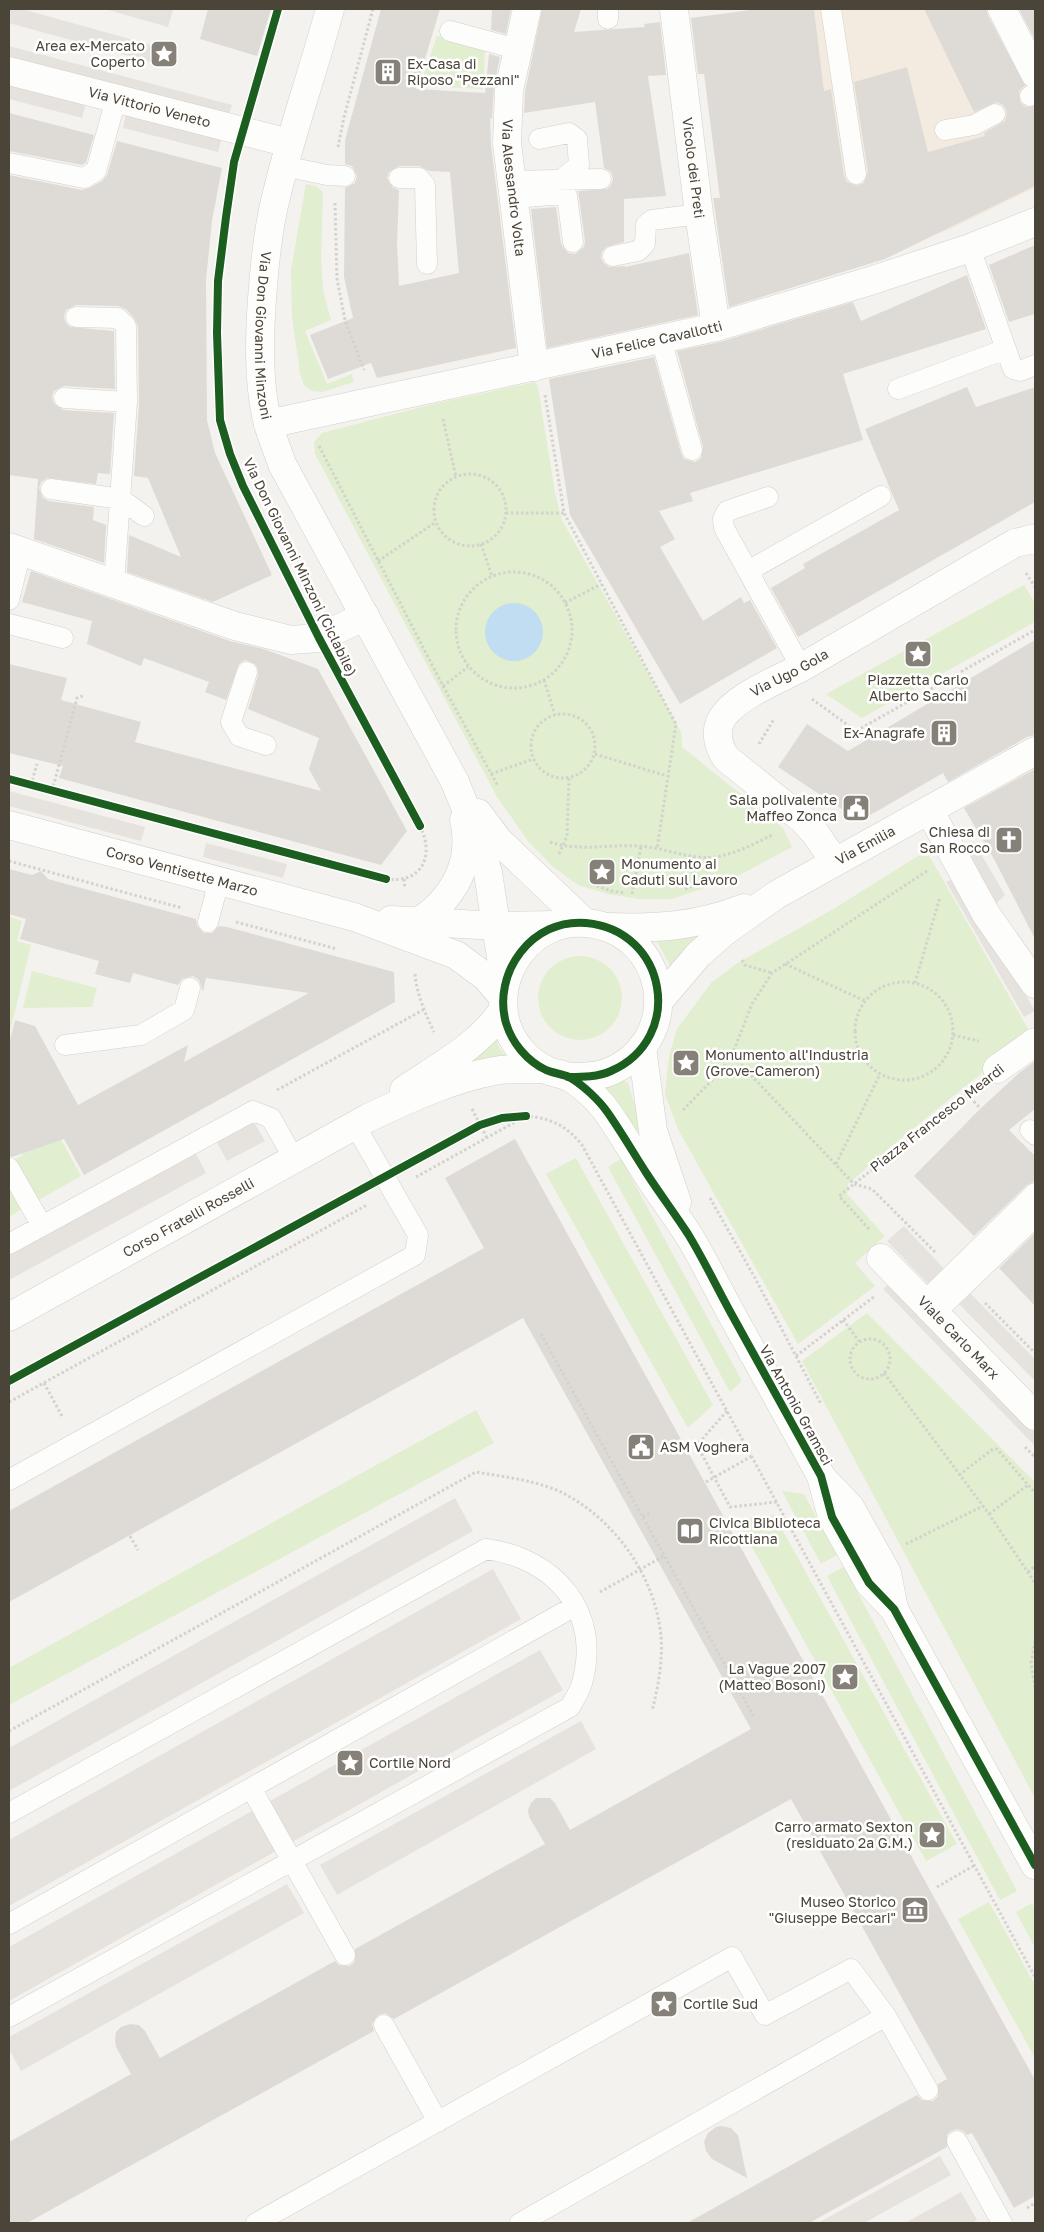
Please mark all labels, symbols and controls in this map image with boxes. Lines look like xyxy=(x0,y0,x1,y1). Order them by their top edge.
place label: Area ex-Mercato Coperto xyxy=(36,37,145,70)
place icon: Area ex-Mercato Coperto xyxy=(149,39,179,69)
place label: Ex-Casa di Riposo "Pezzani" xyxy=(407,55,519,88)
building icon: Ex-Casa di Riposo "Pezzani" xyxy=(373,57,403,87)
street label: Via Vittorio Veneto xyxy=(87,83,213,131)
street label: Vicolo dei Preti xyxy=(679,116,709,219)
street label: Via Alessandro Volta xyxy=(499,119,530,257)
street label: Via Don Giovanni Minzoni xyxy=(252,250,276,421)
street label: Via Felice Cavallotti xyxy=(590,317,724,362)
street label: Via Don Giovanni Minzoni (Ciclabile) xyxy=(240,455,361,679)
place icon: Piazzetta Carlo Alberto Sacchi xyxy=(903,639,933,669)
street label: Via Ugo Gola xyxy=(747,645,831,700)
place label: Piazzetta Carlo Alberto Sacchi xyxy=(867,671,969,704)
building icon: Ex-Anagrafe xyxy=(929,718,959,748)
place label: Ex-Anagrafe xyxy=(843,724,925,741)
place label: Sala polivalente Maffeo Zonca xyxy=(729,791,837,824)
public building icon: Sala polivalente Maffeo Zonca xyxy=(841,793,871,823)
street label: Via Emilia xyxy=(832,822,898,868)
place label: Chiesa di San Rocco xyxy=(920,823,990,856)
church icon: Chiesa di San Rocco xyxy=(994,825,1024,855)
street label: Corso Ventisette Marzo xyxy=(104,842,260,899)
place label: Monumento ai Caduti sul Lavoro xyxy=(621,855,738,888)
place icon: Monumento ai Caduti sul Lavoro xyxy=(587,857,617,887)
place label: Monumento all'Industria (Grove-Cameron) xyxy=(705,1046,869,1079)
place icon: Monumento all'Industria (Grove-Cameron) xyxy=(671,1048,701,1078)
street label: Piazza Francesco Meardi xyxy=(866,1060,1007,1175)
street label: Corso Fratelli Rosselli xyxy=(119,1174,257,1260)
street label: Viale Carlo Marx xyxy=(915,1292,1003,1382)
street label: Via Antonio Gramsci xyxy=(756,1342,837,1468)
public building icon: ASM Voghera xyxy=(626,1432,656,1462)
place label: ASM Voghera xyxy=(660,1438,749,1455)
place label: Civica Biblioteca Ricottiana xyxy=(709,1514,821,1547)
library icon: Civica Biblioteca Ricottiana xyxy=(675,1516,705,1546)
place label: La Vague 2007 (Matteo Bosoni) xyxy=(719,1660,826,1693)
place icon: La Vague 2007 (Matteo Bosoni) xyxy=(830,1662,860,1692)
place icon: Cortile Nord xyxy=(335,1748,365,1778)
place label: Cortile Nord xyxy=(369,1754,451,1771)
place label: Carro armato Sexton (residuato 2a G.M.) xyxy=(774,1818,913,1851)
place icon: Carro armato Sexton (residuato 2a G.M.) xyxy=(917,1820,947,1850)
place label: Museo Storico "Giuseppe Beccari" xyxy=(769,1893,896,1926)
museum icon: Museo Storico "Giuseppe Beccari" xyxy=(900,1895,930,1925)
place icon: Cortile Sud xyxy=(649,1989,679,2019)
place label: Cortile Sud xyxy=(683,1995,758,2012)

